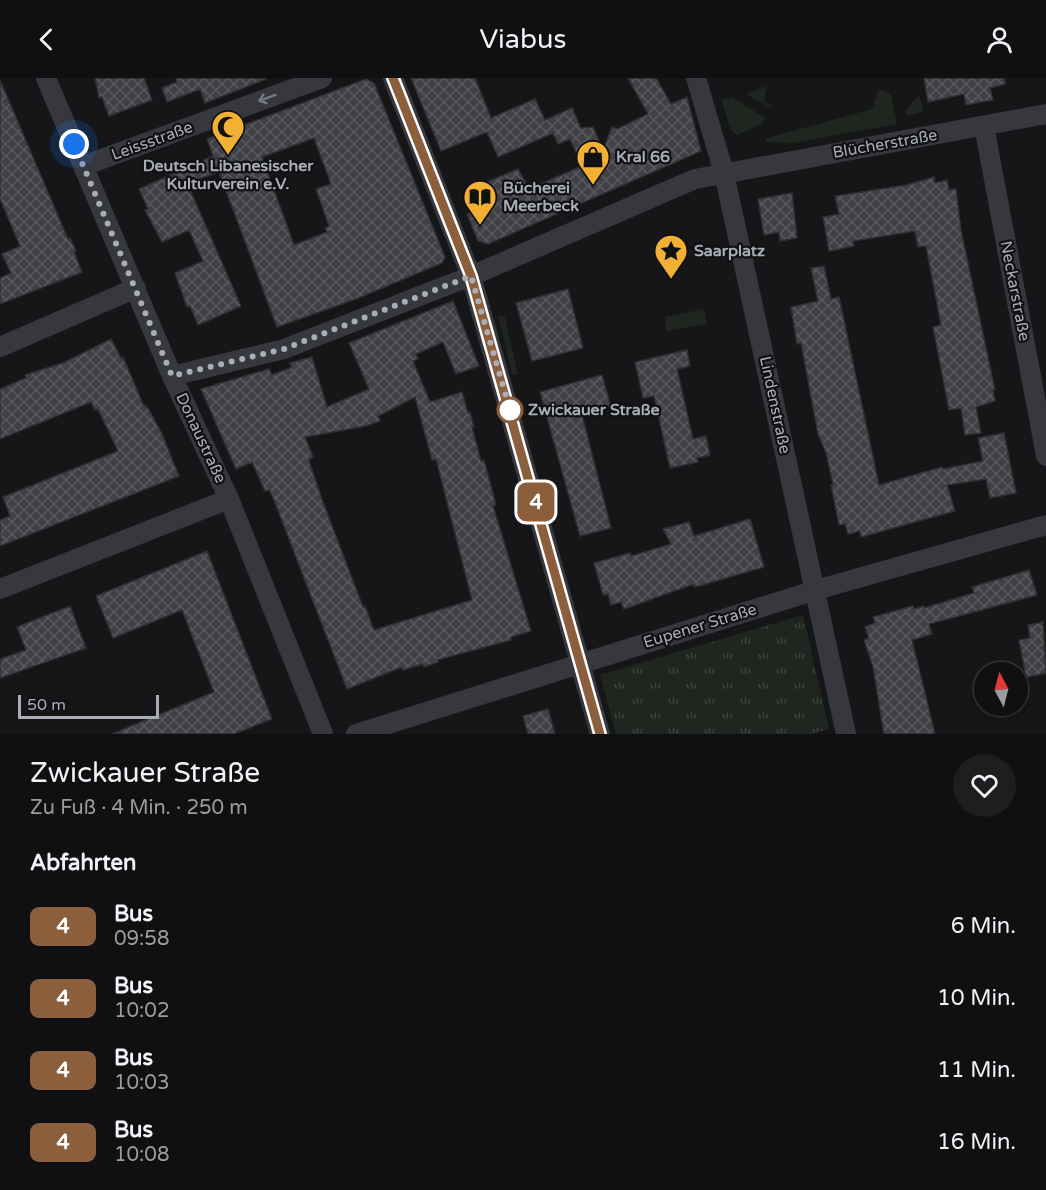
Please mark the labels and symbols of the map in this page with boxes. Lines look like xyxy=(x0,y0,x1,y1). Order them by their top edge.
one-way arrow xyxy=(258,94,277,105)
mosque icon: Deutsch Libanesischer Kulturverein e.V. xyxy=(210,109,246,156)
street label: Leissstraße xyxy=(109,117,195,165)
street label: Blücherstraße xyxy=(831,125,939,163)
your location xyxy=(59,129,89,159)
shop icon: Kral 66 xyxy=(575,139,611,186)
place label: Kral 66 xyxy=(616,147,670,167)
place label: Deutsch Libanesischer Kulturverein e.V. xyxy=(143,156,314,194)
place label: Bücherei Meerbeck xyxy=(503,178,579,216)
library icon: Bücherei Meerbeck xyxy=(462,179,498,226)
place icon: Saarplatz xyxy=(653,233,689,280)
street label: Neckarstraße xyxy=(995,239,1035,343)
place label: Saarplatz xyxy=(694,241,765,261)
street label: Lindenstraße xyxy=(755,354,795,456)
street label: Donaustraße xyxy=(171,390,231,486)
marker: Zwickauer Straße xyxy=(497,397,523,423)
place label: Zwickauer Straße xyxy=(528,400,660,420)
line badge: 4 xyxy=(516,482,556,522)
street label: Eupener Straße xyxy=(641,599,759,653)
north arrow xyxy=(974,662,1028,716)
scale bar xyxy=(18,692,159,720)

